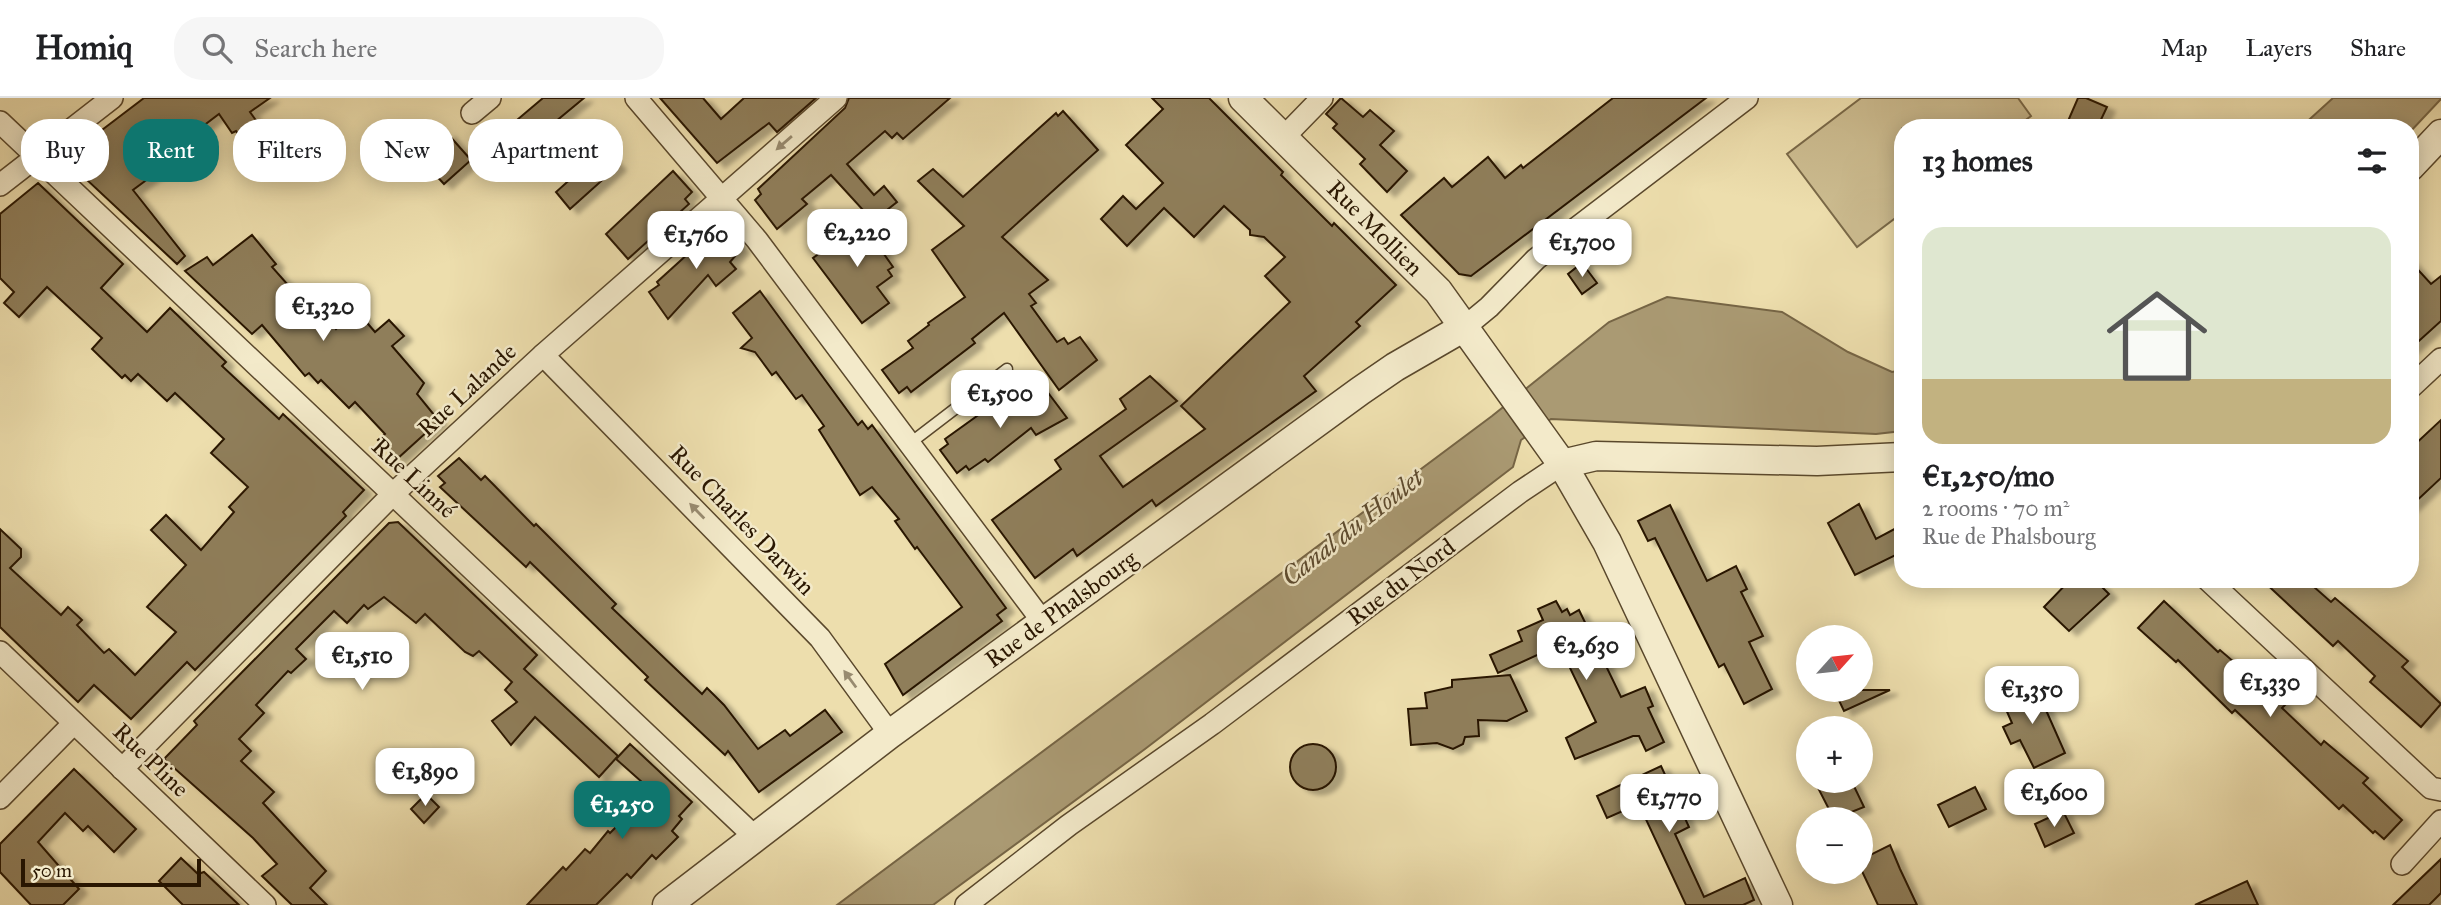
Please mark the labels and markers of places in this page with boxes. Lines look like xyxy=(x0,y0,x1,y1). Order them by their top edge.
pin: €2,220 xyxy=(800,209,914,269)
pin: €1,760 xyxy=(639,212,753,271)
pin: €1,700 xyxy=(1525,220,1639,279)
pin: €1,320 xyxy=(266,284,380,343)
pin: €1,500 xyxy=(943,370,1057,430)
pin: €2,630 xyxy=(1529,622,1643,682)
pin: €1,510 xyxy=(305,632,419,692)
pin: €1,330 xyxy=(2213,660,2327,719)
pin: €1,350 xyxy=(1975,666,2089,726)
pin: €1,890 xyxy=(368,748,482,808)
pin: €1,600 xyxy=(1997,770,2111,829)
pin: €1,770 xyxy=(1612,774,1726,834)
pin: €1,250 xyxy=(565,782,679,841)

